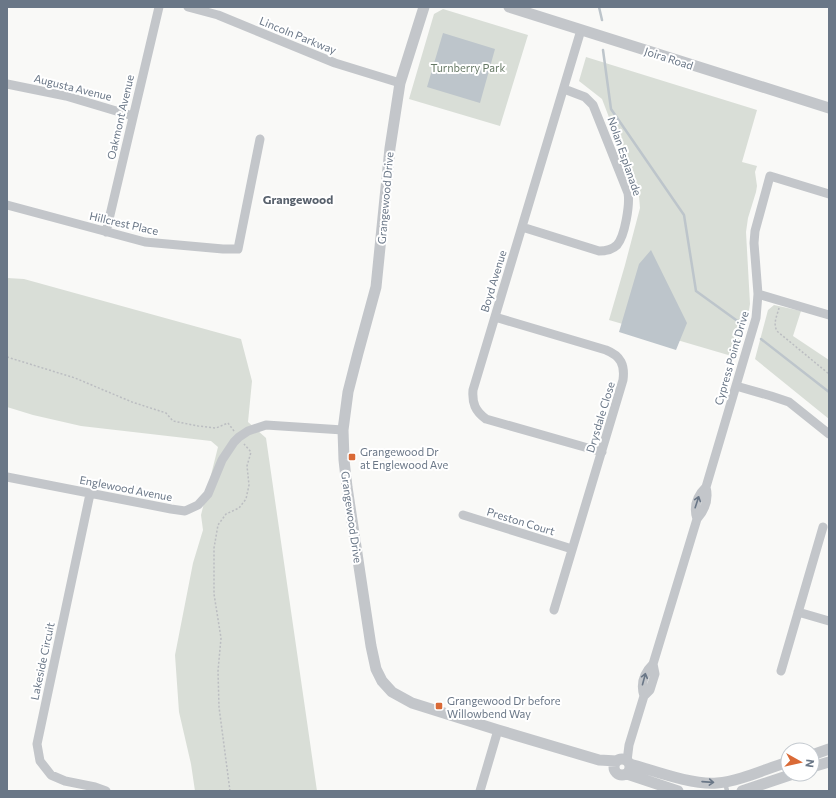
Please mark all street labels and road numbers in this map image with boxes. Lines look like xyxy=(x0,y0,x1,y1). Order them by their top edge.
street label: Lincoln Parkway xyxy=(258,14,339,56)
street label: Joira Road xyxy=(643,44,695,73)
street label: Augusta Avenue xyxy=(33,71,113,103)
street label: Oakmont Avenue xyxy=(104,73,136,161)
street label: Nolan Esplanade xyxy=(605,115,645,197)
street label: Grangewood Drive xyxy=(374,151,396,245)
street label: Hillcrest Place xyxy=(88,209,160,237)
street label: Boyd Avenue xyxy=(477,248,509,314)
street label: Cypress Point Drive xyxy=(711,309,751,407)
street label: Drysdale Close xyxy=(583,380,617,454)
street label: Grangewood Drive xyxy=(339,470,365,564)
street label: Englewood Avenue xyxy=(79,473,174,503)
street label: Preston Court xyxy=(485,504,557,538)
street label: Lakeside Circuit xyxy=(27,620,57,701)

